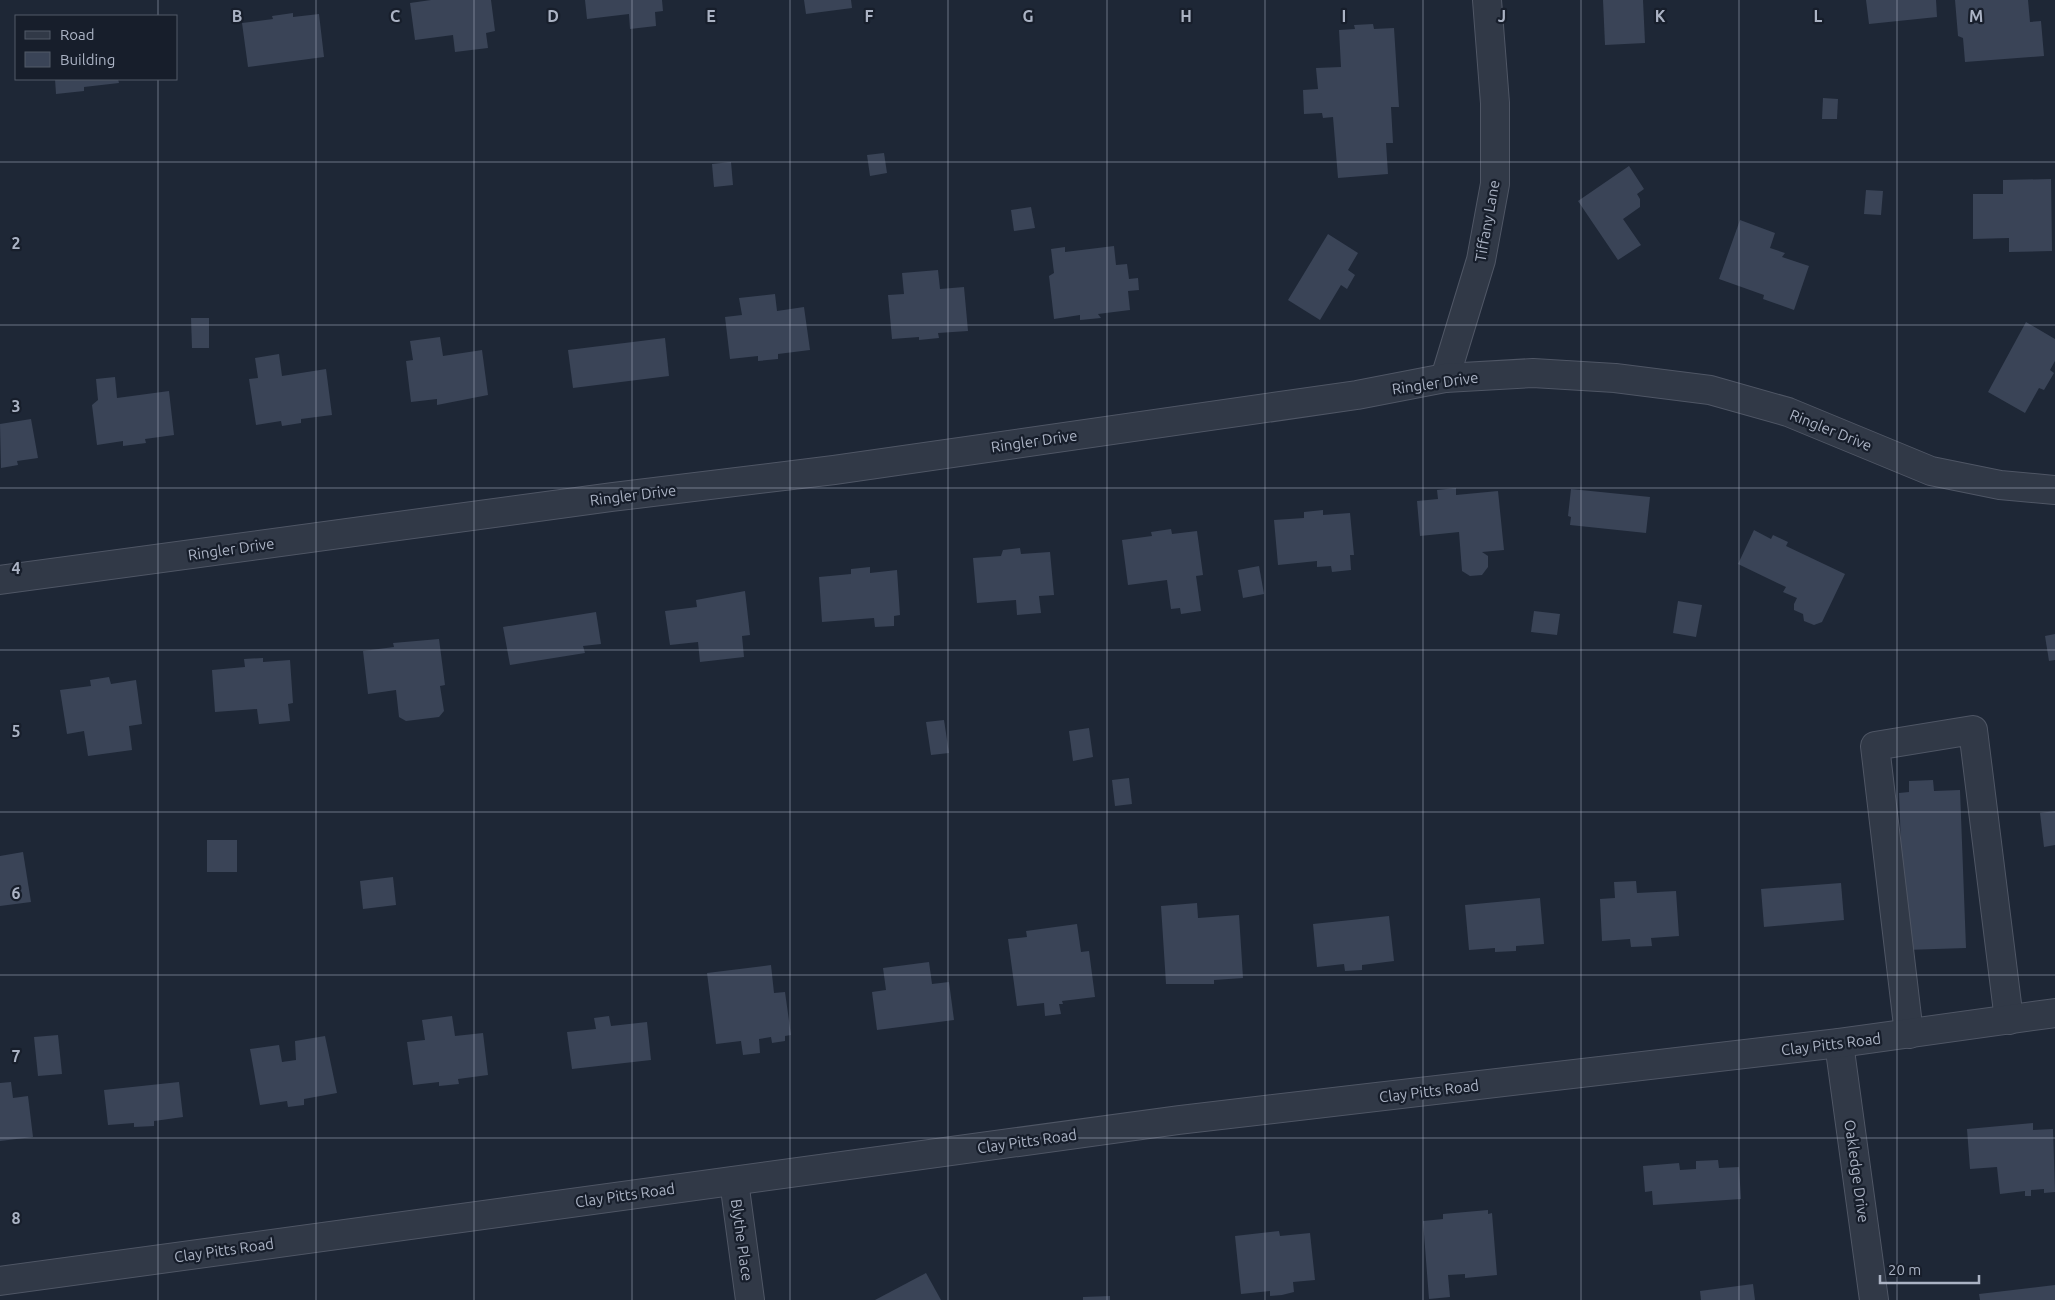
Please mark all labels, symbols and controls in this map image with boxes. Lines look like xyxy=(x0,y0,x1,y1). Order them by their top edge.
text: B xyxy=(232,7,242,25)
text: C xyxy=(390,7,400,25)
text: D xyxy=(547,7,559,25)
text: E xyxy=(706,7,716,25)
text: F xyxy=(865,7,874,25)
text: G xyxy=(1022,7,1034,25)
text: H xyxy=(1180,7,1192,25)
text: I xyxy=(1342,7,1346,25)
text: J xyxy=(1498,7,1506,25)
text: K xyxy=(1655,7,1666,25)
text: L xyxy=(1814,7,1823,25)
text: M xyxy=(1969,7,1983,25)
legend xyxy=(15,15,178,80)
text: Road xyxy=(60,26,95,43)
text: Building xyxy=(60,51,115,68)
street label: Tiffany Lane xyxy=(1471,179,1503,263)
text: 2 xyxy=(11,234,21,252)
street label: Ringler Drive xyxy=(1391,369,1479,397)
text: 3 xyxy=(11,397,21,415)
street label: Ringler Drive xyxy=(1787,406,1875,454)
street label: Ringler Drive xyxy=(990,427,1078,455)
street label: Ringler Drive xyxy=(589,481,677,509)
street label: Ringler Drive xyxy=(187,535,275,563)
text: 4 xyxy=(11,559,21,577)
text: 5 xyxy=(11,722,21,740)
text: 6 xyxy=(11,884,21,902)
street label: Clay Pitts Road xyxy=(1780,1029,1882,1059)
text: 7 xyxy=(11,1047,21,1065)
street label: Clay Pitts Road xyxy=(1378,1076,1480,1106)
street label: Oakledge Drive xyxy=(1841,1118,1873,1224)
street label: Clay Pitts Road xyxy=(976,1126,1078,1156)
street label: Clay Pitts Road xyxy=(574,1180,676,1210)
street label: Blythe Place xyxy=(728,1198,756,1282)
text: 8 xyxy=(11,1209,21,1227)
street label: Clay Pitts Road xyxy=(173,1235,275,1265)
scale bar xyxy=(1880,1252,1979,1284)
text: 20 m xyxy=(1888,1261,1921,1278)

